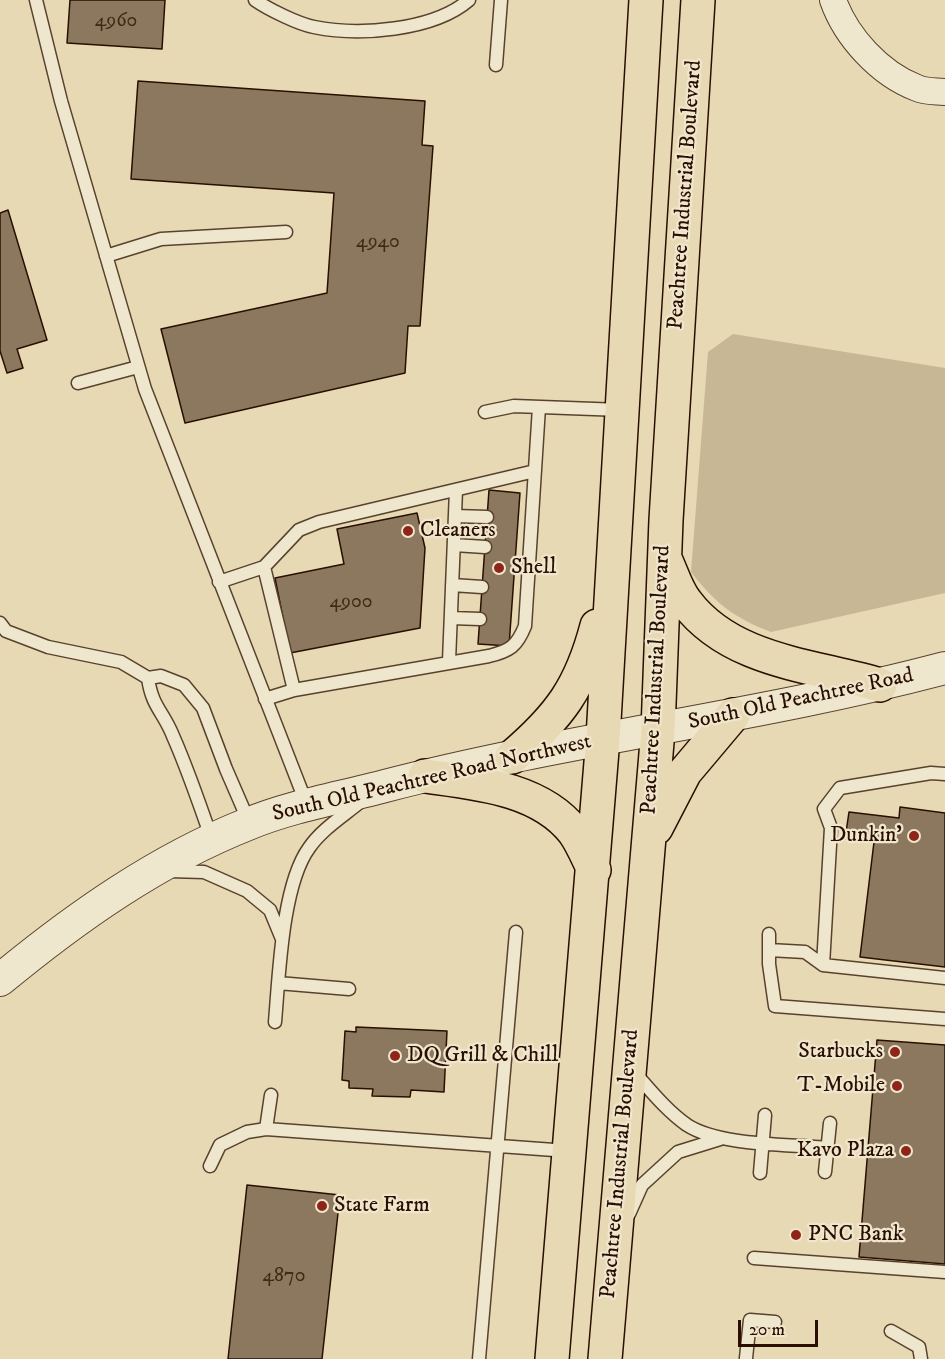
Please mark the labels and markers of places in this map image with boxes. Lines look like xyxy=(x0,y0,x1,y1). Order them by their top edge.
place label: Cleaners xyxy=(420,518,496,544)
marker: Cleaners xyxy=(401,524,415,538)
place label: Shell xyxy=(511,555,556,581)
marker: Shell xyxy=(492,561,506,575)
place label: Dunkin' xyxy=(830,823,902,849)
marker: Dunkin' xyxy=(907,829,921,843)
place label: Starbucks xyxy=(798,1039,883,1065)
place label: DQ Grill & Chill xyxy=(407,1043,558,1069)
marker: Starbucks xyxy=(888,1045,902,1059)
marker: DQ Grill & Chill xyxy=(388,1049,402,1063)
place label: T-Mobile xyxy=(797,1073,885,1099)
marker: T-Mobile xyxy=(890,1079,904,1093)
place label: Kavo Plaza xyxy=(797,1138,894,1164)
marker: Kavo Plaza xyxy=(899,1144,913,1158)
place label: State Farm xyxy=(334,1193,430,1219)
marker: State Farm xyxy=(315,1199,329,1213)
place label: PNC Bank xyxy=(808,1222,904,1248)
marker: PNC Bank xyxy=(789,1228,803,1242)

